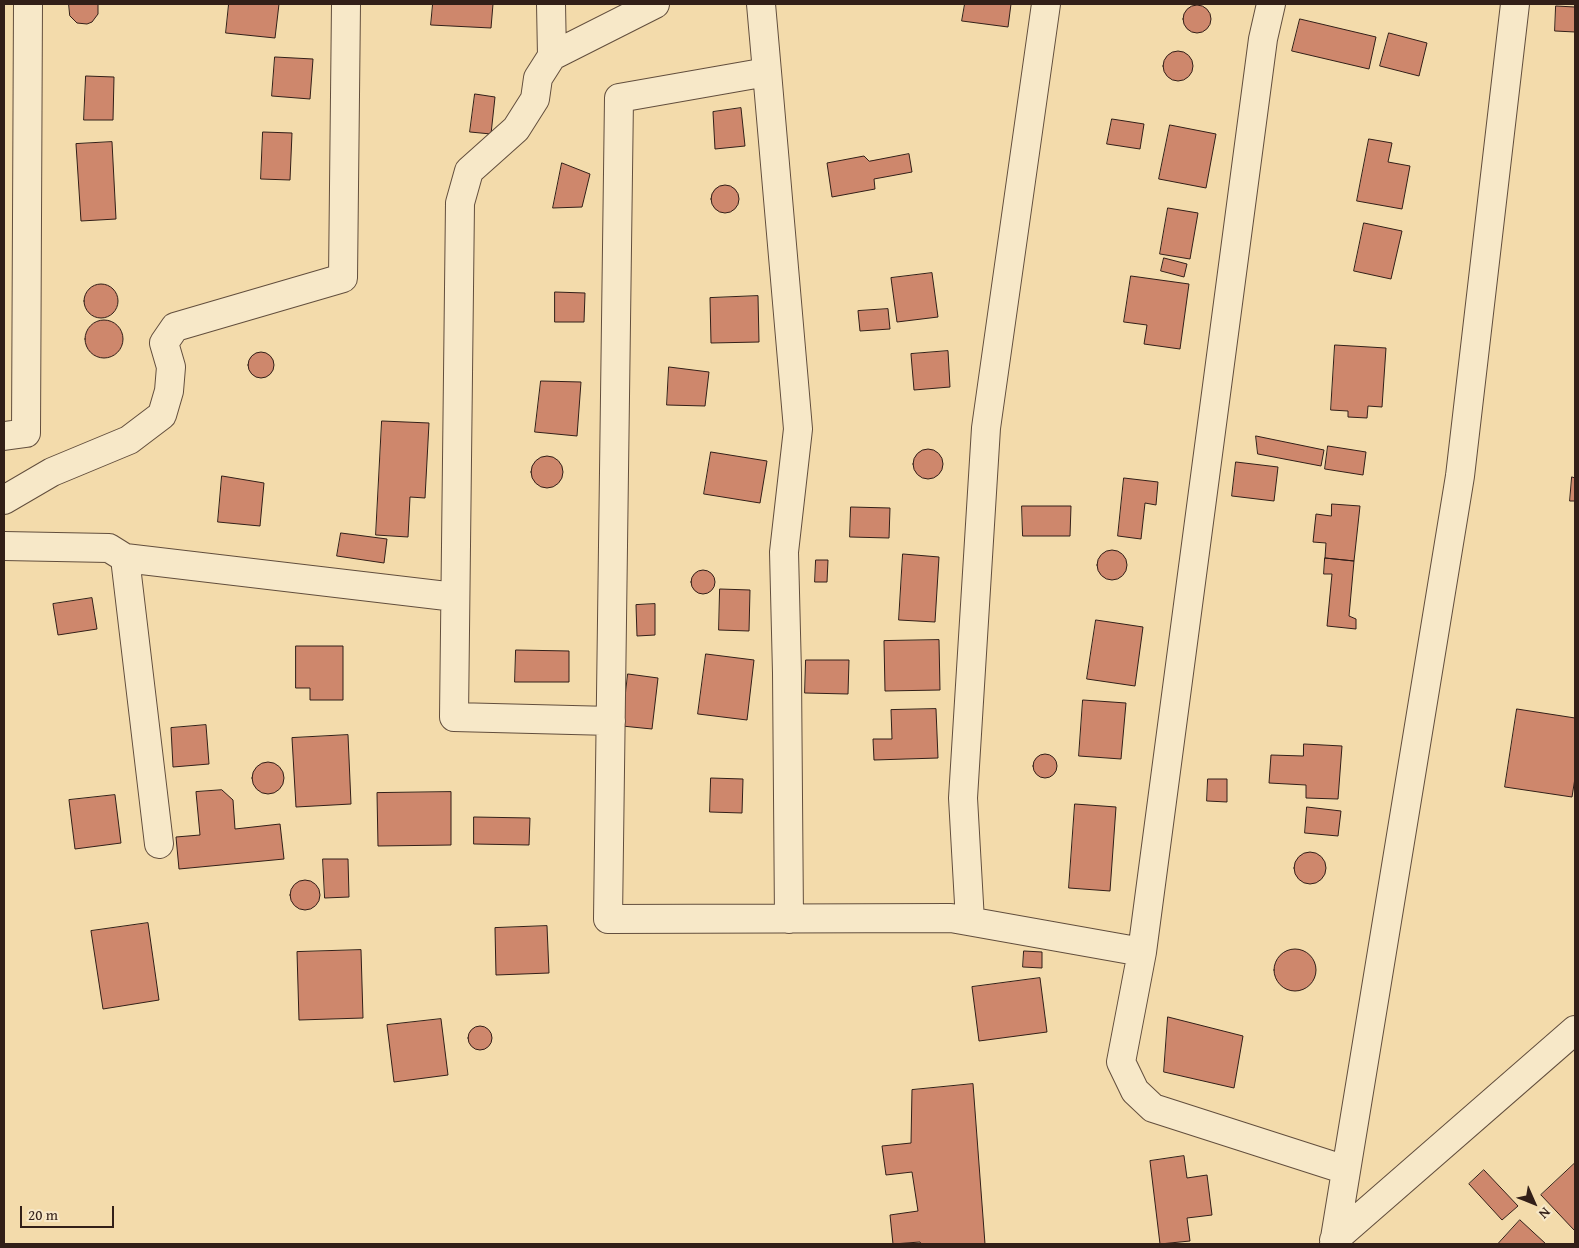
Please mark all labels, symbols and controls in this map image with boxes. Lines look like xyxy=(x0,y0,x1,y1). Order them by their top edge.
north arrow xyxy=(1509,1178,1559,1228)
scale bar xyxy=(22,1196,116,1228)
text: N xyxy=(1534,1203,1555,1224)
text: 20 m xyxy=(28,1204,58,1225)

